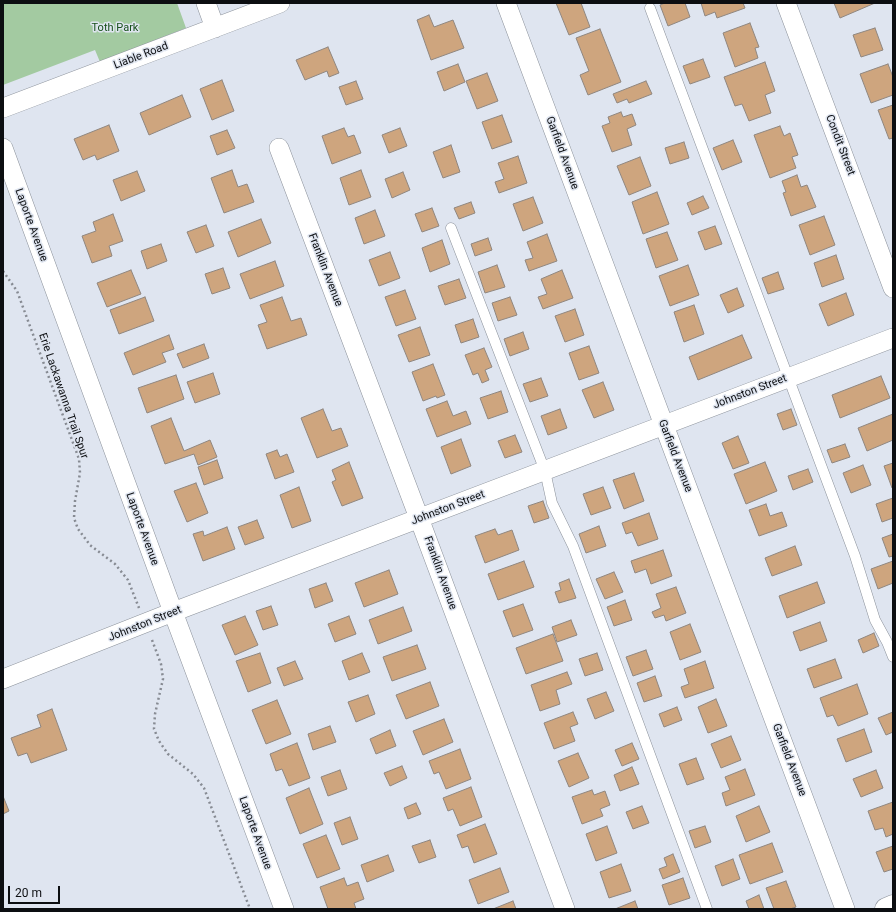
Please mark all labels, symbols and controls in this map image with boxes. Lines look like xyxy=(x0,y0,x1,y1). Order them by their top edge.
park label: Toth Park xyxy=(92,21,138,35)
street label: Liable Road xyxy=(112,40,170,72)
street label: Condit Street xyxy=(822,113,858,177)
street label: Garfield Avenue xyxy=(543,115,581,191)
street label: Laporte Avenue xyxy=(12,187,50,263)
street label: Franklin Avenue xyxy=(305,232,345,308)
street label: Erie Lackawanna Trail Spur xyxy=(35,332,91,460)
street label: Johnston Street xyxy=(711,372,789,412)
street label: Garfield Avenue xyxy=(655,418,695,494)
street label: Johnston Street xyxy=(409,488,487,528)
street label: Laporte Avenue xyxy=(123,491,161,567)
street label: Franklin Avenue xyxy=(421,534,459,612)
street label: Johnston Street xyxy=(106,603,184,645)
street label: Garfield Avenue xyxy=(769,722,809,798)
street label: Laporte Avenue xyxy=(236,795,274,871)
scale bar xyxy=(10,878,62,904)
text: 20 m xyxy=(15,886,42,900)

